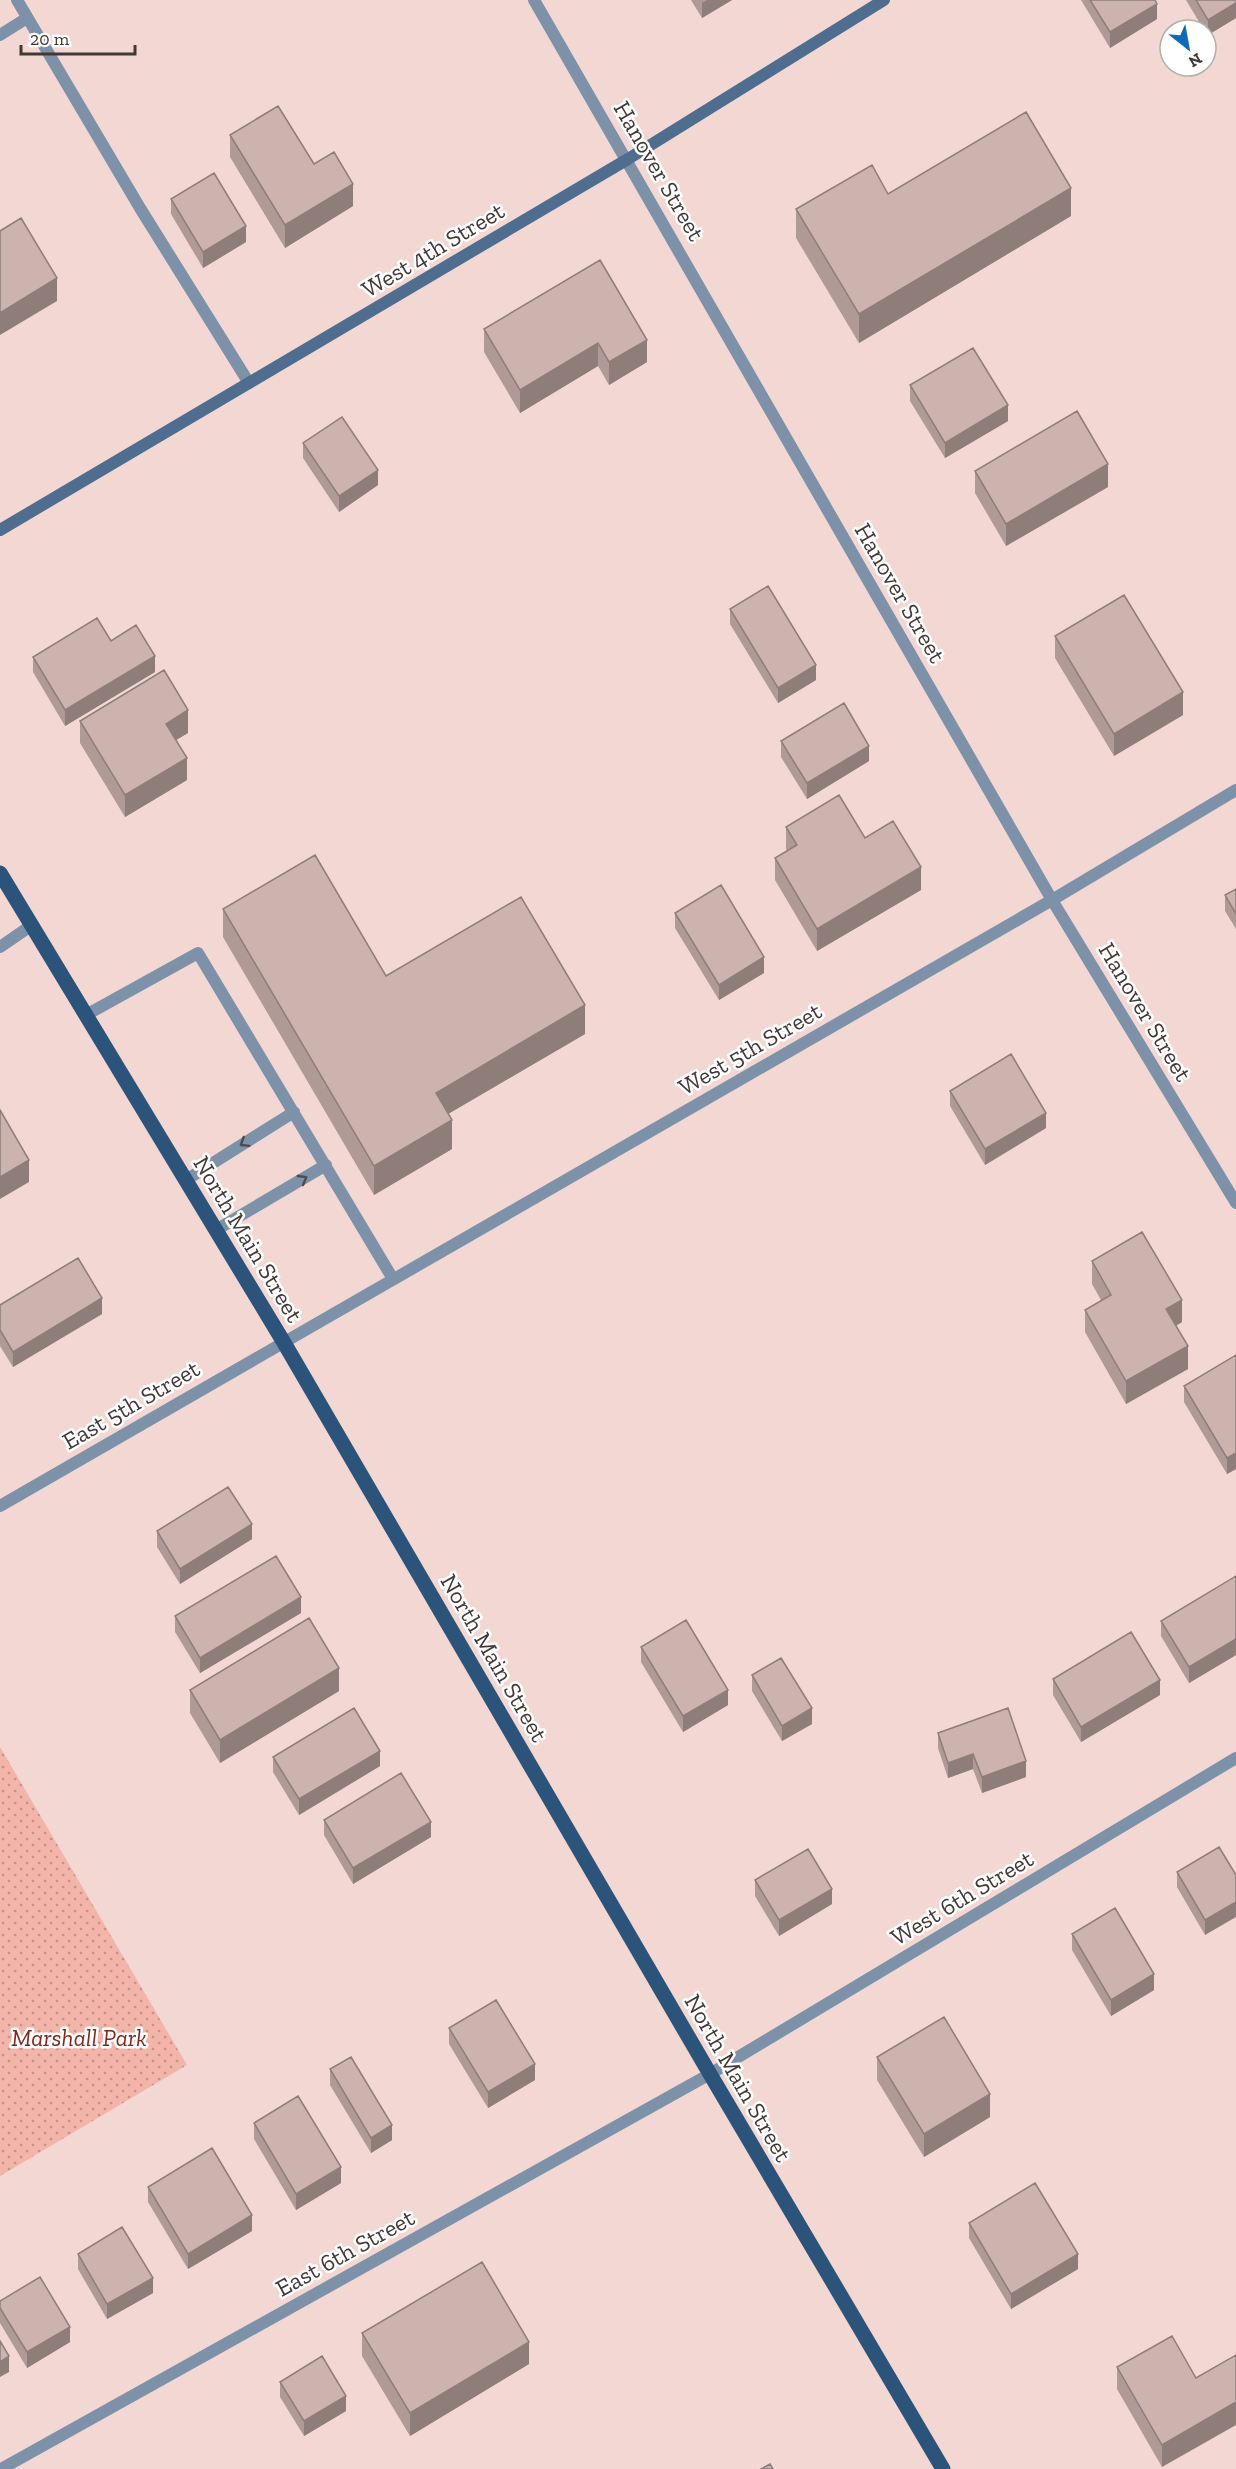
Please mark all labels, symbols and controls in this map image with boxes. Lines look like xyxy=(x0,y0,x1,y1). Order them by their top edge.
scale bar xyxy=(21,18,135,56)
north arrow xyxy=(1158,18,1218,78)
text: 20 m xyxy=(30,28,70,50)
text: N xyxy=(1185,49,1206,72)
street label: Hanover Street xyxy=(608,96,711,246)
street label: West 4th Street xyxy=(356,196,509,304)
street label: Hanover Street xyxy=(849,518,952,668)
street label: Hanover Street xyxy=(1093,937,1198,1086)
street label: West 5th Street xyxy=(673,996,827,1101)
one-way arrow xyxy=(240,1136,250,1148)
street label: North Main Street xyxy=(187,1150,310,1327)
one-way arrow xyxy=(296,1175,307,1186)
street label: East 5th Street xyxy=(57,1354,205,1456)
street label: North Main Street xyxy=(435,1569,554,1747)
street label: West 6th Street xyxy=(885,1844,1038,1951)
street label: North Main Street xyxy=(679,1989,798,2167)
park label: Marshall Park xyxy=(11,2023,147,2052)
street label: East 6th Street xyxy=(270,2202,419,2303)

